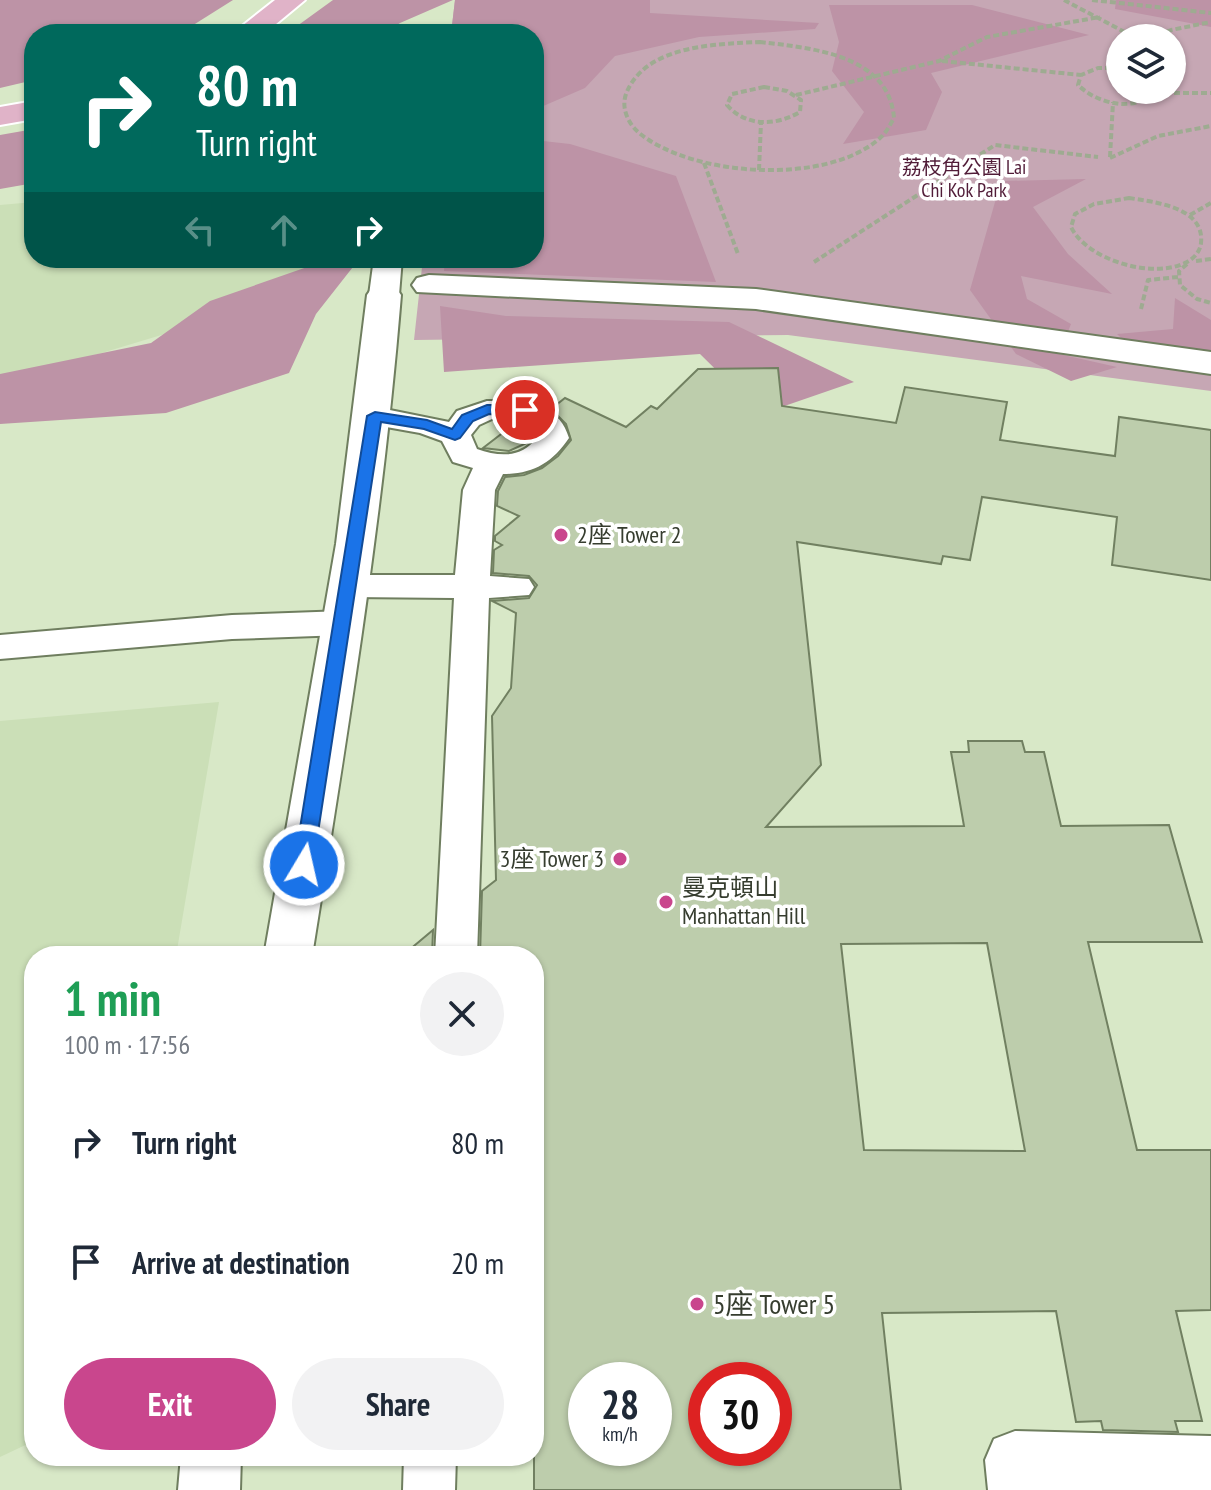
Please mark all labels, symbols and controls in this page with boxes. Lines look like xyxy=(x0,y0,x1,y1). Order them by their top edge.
map controls xyxy=(1106,24,1186,104)
button: layers xyxy=(1106,24,1186,104)
text: 80 m xyxy=(196,49,298,121)
icon: right xyxy=(64,56,168,160)
text: Turn right xyxy=(196,119,317,166)
park label: 荔枝角公園 Lai Chi Kok Park xyxy=(902,154,1026,203)
icon: left xyxy=(178,208,222,252)
icon: ahead xyxy=(262,208,306,252)
icon: right xyxy=(346,208,390,252)
pin xyxy=(491,376,559,444)
icon: arrive xyxy=(503,388,547,432)
place label: 2座 Tower 2 xyxy=(577,519,682,550)
marker: 2座 Tower 2 xyxy=(552,526,570,544)
position arrow xyxy=(262,823,346,907)
place label: 3座 Tower 3 xyxy=(499,843,604,874)
marker: 3座 Tower 3 xyxy=(611,850,629,868)
place label: 曼克頓山 Manhattan Hill xyxy=(682,872,806,931)
marker: 曼克頓山 Manhattan Hill xyxy=(657,893,675,911)
text: 1 min xyxy=(64,967,161,1029)
button: close xyxy=(420,972,504,1056)
text: 100 m · 17:56 xyxy=(64,1028,190,1061)
icon: right xyxy=(64,1120,108,1164)
text: Turn right xyxy=(132,1123,236,1162)
text: 80 m xyxy=(451,1123,504,1162)
icon: arrive xyxy=(64,1240,108,1284)
text: Arrive at destination xyxy=(132,1243,350,1282)
text: 20 m xyxy=(451,1243,504,1282)
place label: 5座 Tower 5 xyxy=(713,1285,835,1322)
marker: 5座 Tower 5 xyxy=(688,1295,706,1313)
button: Exit xyxy=(64,1358,276,1450)
button: Share xyxy=(292,1358,504,1450)
speed limit sign: 30 xyxy=(688,1362,792,1466)
text: 28 xyxy=(601,1378,639,1430)
text: km/h xyxy=(602,1421,638,1447)

